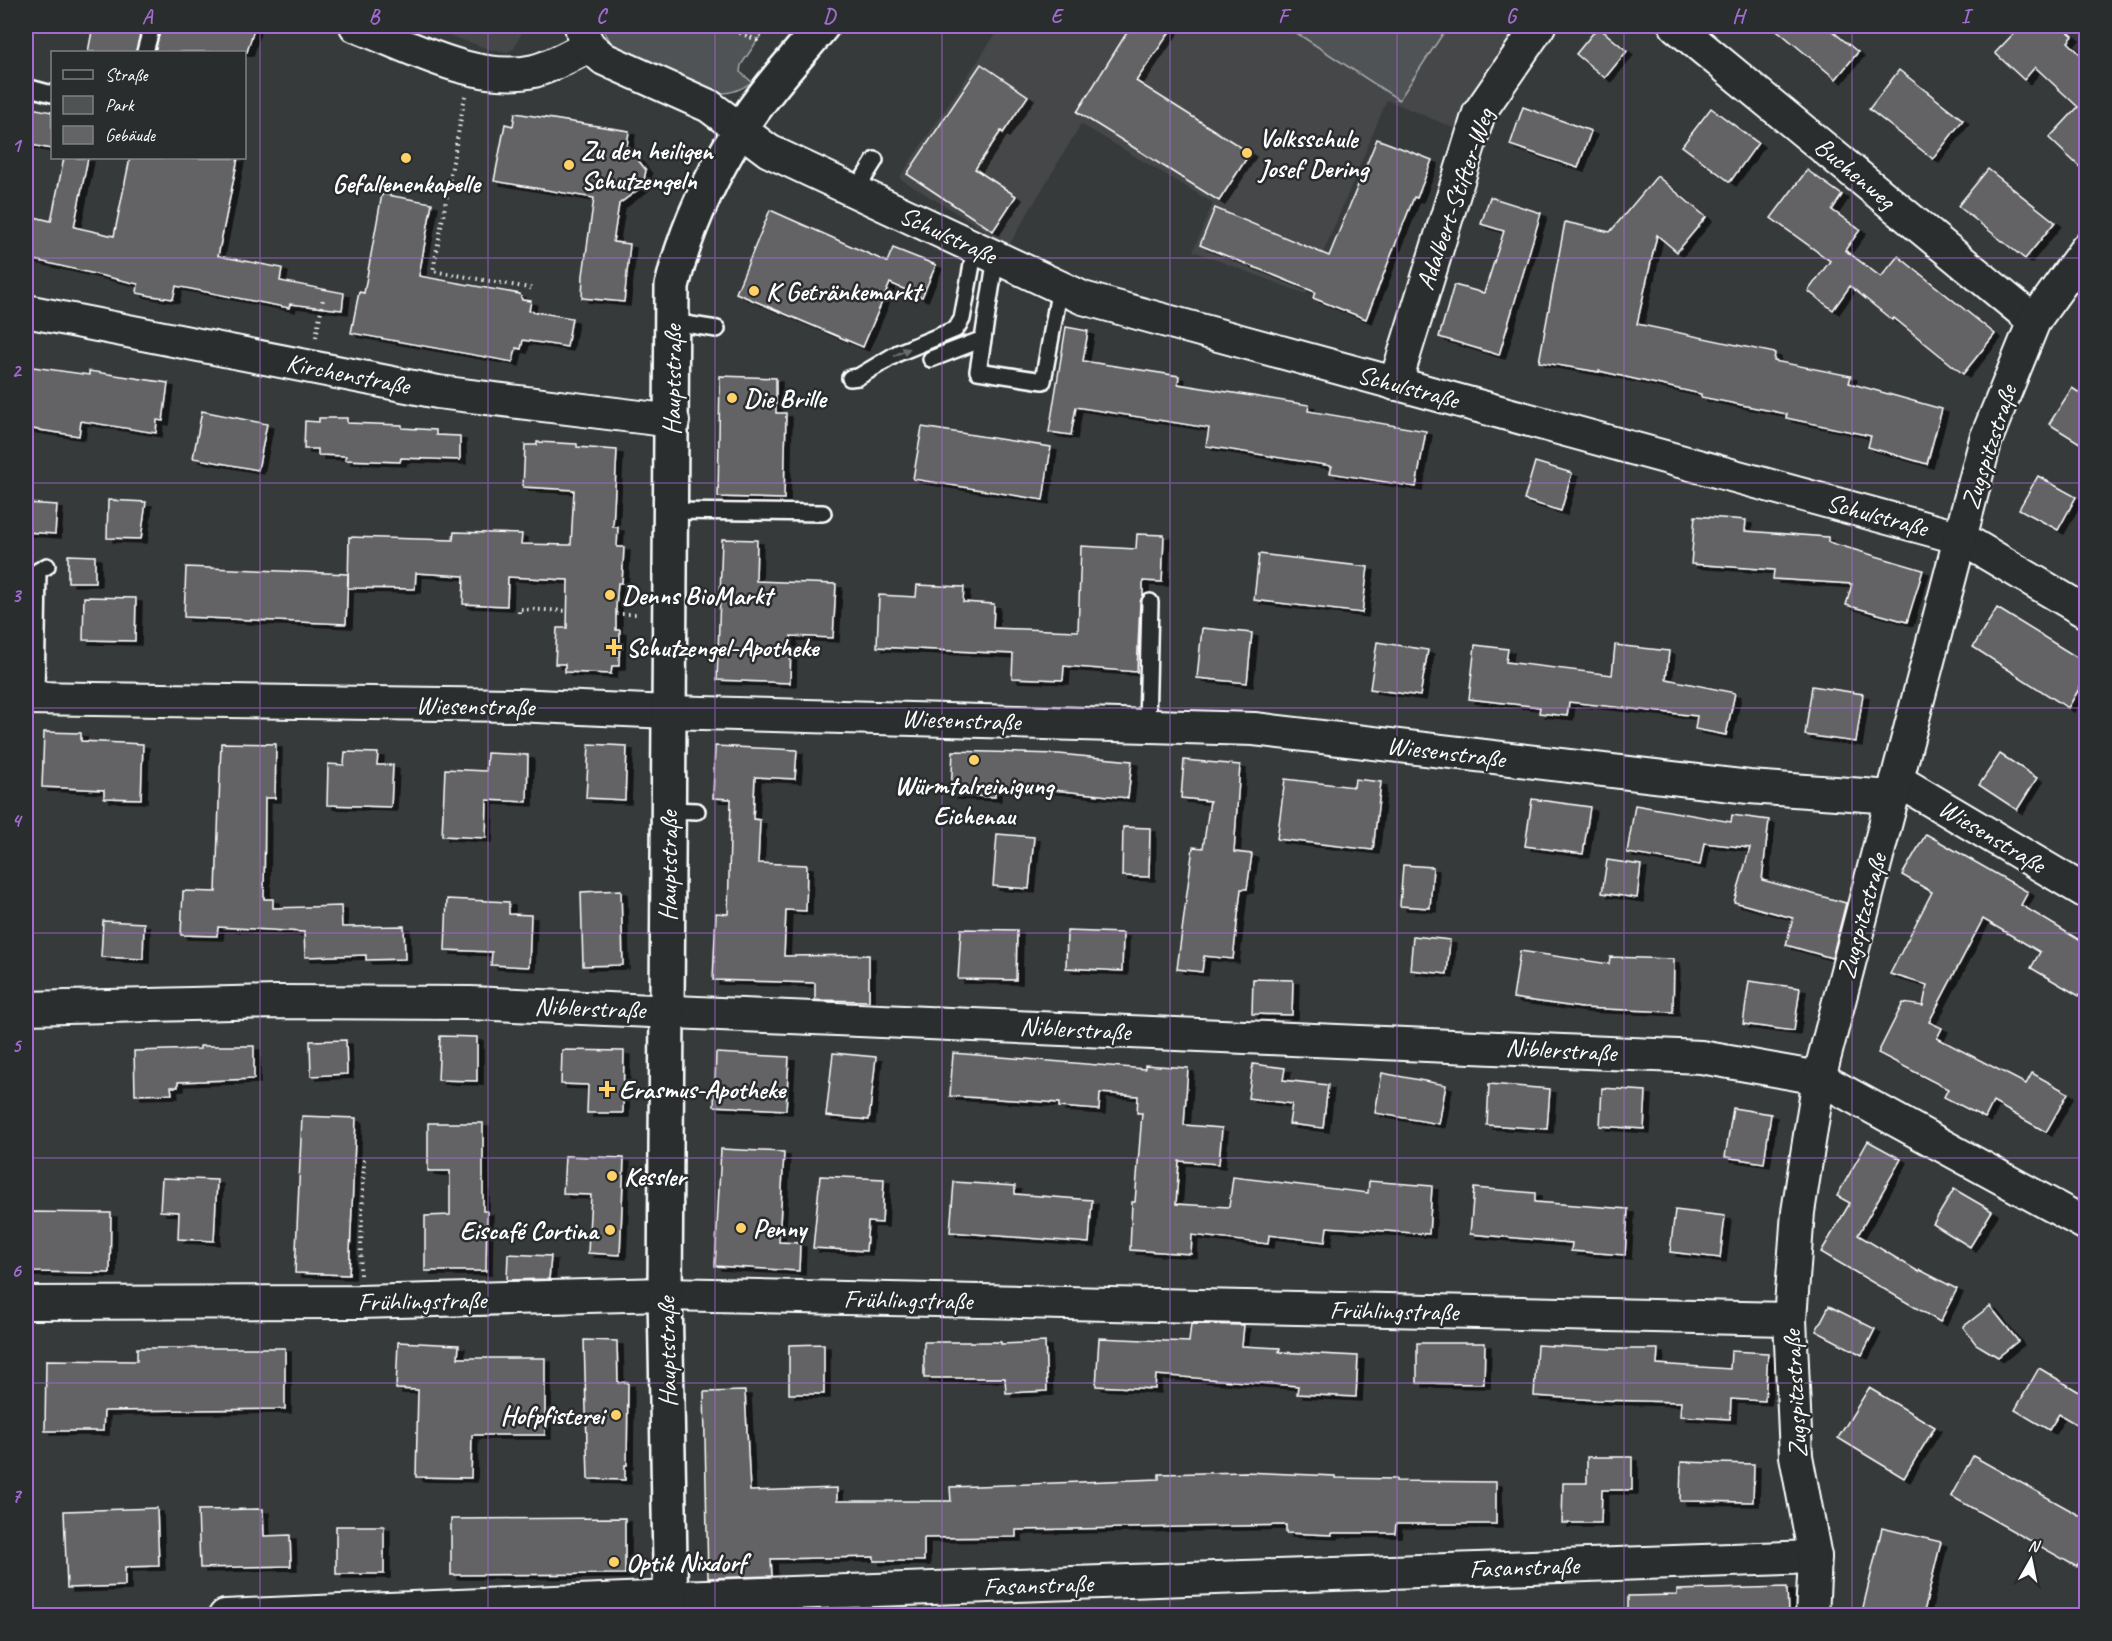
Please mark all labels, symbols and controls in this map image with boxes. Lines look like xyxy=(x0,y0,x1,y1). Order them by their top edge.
text: A xyxy=(142,4,154,29)
text: B xyxy=(369,4,381,29)
text: C xyxy=(596,4,608,29)
text: D xyxy=(823,4,837,29)
text: E xyxy=(1051,4,1065,29)
text: F xyxy=(1278,4,1292,29)
text: G xyxy=(1506,4,1519,29)
text: H xyxy=(1732,4,1747,29)
text: I xyxy=(1961,4,1974,29)
legend xyxy=(51,51,246,159)
text: Straße xyxy=(105,64,149,86)
text: Park xyxy=(105,94,135,116)
street label: Adalbert-Stifter-Weg xyxy=(1408,102,1502,294)
place label: Volksschule Josef Dering xyxy=(1257,122,1371,185)
text: Gebäude xyxy=(105,124,156,146)
street label: Buchenweg xyxy=(1808,130,1904,217)
text: 1 xyxy=(12,133,23,158)
place label: Zu den heiligen Schutzengeln xyxy=(581,134,715,197)
marker: Volksschule Josef Dering xyxy=(1240,146,1254,160)
marker: Gefallenenkapelle xyxy=(399,151,413,165)
marker: Zu den heiligen Schutzengeln xyxy=(562,158,576,172)
place label: Gefallenenkapelle xyxy=(332,167,482,200)
street label: Schulstraße xyxy=(894,198,1004,273)
place label: K Getränkemarkt xyxy=(766,275,925,308)
marker: K Getränkemarkt xyxy=(747,284,761,298)
street label: Hauptstraße xyxy=(656,322,689,435)
street label: Kirchenstraße xyxy=(284,346,415,403)
one-way arrow xyxy=(893,347,911,357)
text: 2 xyxy=(12,358,23,383)
street label: Schulstraße xyxy=(1354,358,1465,417)
street label: Zugspitzstraße xyxy=(1953,378,2025,513)
place label: Die Brille xyxy=(744,382,828,415)
marker: Die Brille xyxy=(725,391,739,405)
street label: Schulstraße xyxy=(1823,486,1934,545)
place label: Denns BioMarkt xyxy=(622,579,776,612)
text: 3 xyxy=(12,583,23,608)
marker: Denns BioMarkt xyxy=(603,588,617,602)
place label: Schutzengel-Apotheke xyxy=(626,631,821,664)
marker: Schutzengel-Apotheke xyxy=(607,640,621,654)
street label: Wiesenstraße xyxy=(415,688,537,724)
street label: Wiesenstraße xyxy=(901,701,1023,739)
street label: Wiesenstraße xyxy=(1385,728,1510,776)
marker: Würmtalreinigung Eichenau xyxy=(967,753,981,767)
place label: Würmtalreinigung Eichenau xyxy=(894,769,1056,832)
street label: Wiesenstraße xyxy=(1933,791,2054,882)
text: 4 xyxy=(12,808,24,833)
street label: Hauptstraße xyxy=(652,808,685,921)
street label: Zugspitzstraße xyxy=(1829,847,1895,982)
street label: Niblerstraße xyxy=(534,990,648,1027)
street label: Niblerstraße xyxy=(1019,1010,1134,1049)
street label: Niblerstraße xyxy=(1505,1031,1620,1070)
text: 5 xyxy=(12,1033,23,1058)
place label: Erasmus-Apotheke xyxy=(619,1073,787,1106)
marker: Erasmus-Apotheke xyxy=(600,1082,614,1096)
place label: Kessler xyxy=(624,1160,688,1193)
marker: Kessler xyxy=(605,1169,619,1183)
place label: Penny xyxy=(753,1212,809,1245)
place label: Eiscafé Cortina xyxy=(460,1214,600,1247)
marker: Penny xyxy=(734,1221,748,1235)
marker: Eiscafé Cortina xyxy=(603,1223,617,1237)
text: 6 xyxy=(11,1258,22,1283)
street label: Frühlingstraße xyxy=(843,1282,975,1318)
street label: Frühlingstraße xyxy=(357,1283,489,1319)
street label: Frühlingstraße xyxy=(1329,1293,1461,1329)
street label: Hauptstraße xyxy=(649,1294,684,1407)
street label: Zugspitzstraße xyxy=(1775,1327,1815,1459)
place label: Hofpfisterei xyxy=(501,1399,608,1432)
marker: Hofpfisterei xyxy=(609,1408,623,1422)
text: 7 xyxy=(12,1483,23,1508)
north arrow xyxy=(2001,1530,2061,1590)
text: N xyxy=(2027,1536,2043,1557)
place label: Optik Nixdorf xyxy=(626,1546,752,1579)
street label: Fasanstraße xyxy=(1469,1549,1582,1585)
marker: Optik Nixdorf xyxy=(607,1555,621,1569)
street label: Fasanstraße xyxy=(983,1567,1096,1603)

